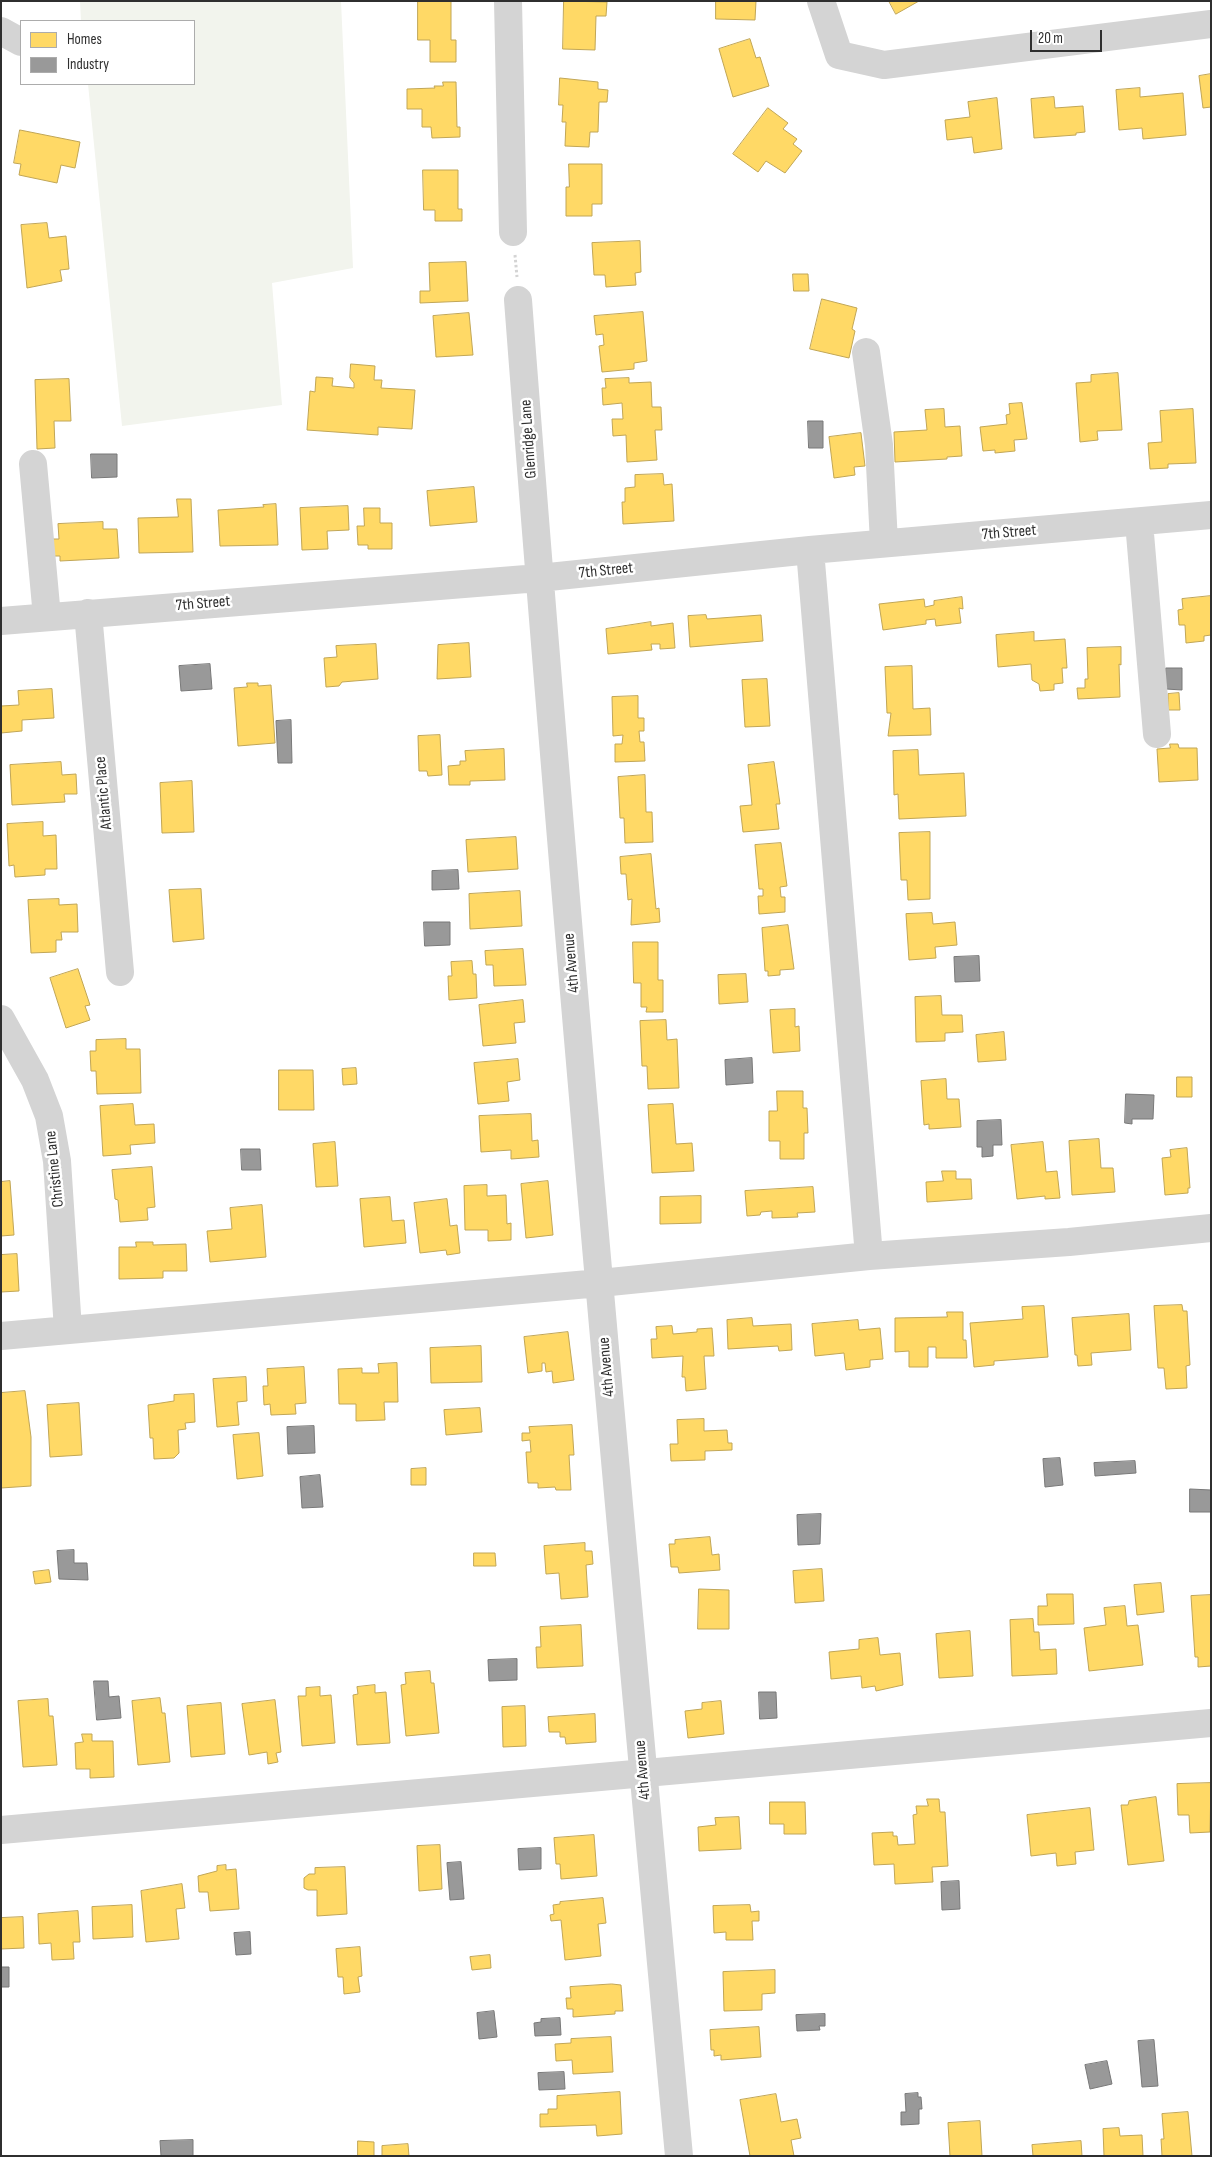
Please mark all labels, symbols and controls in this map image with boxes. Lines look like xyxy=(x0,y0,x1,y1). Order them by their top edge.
legend xyxy=(20,20,195,85)
scale bar xyxy=(1032,20,1104,52)
text: 20 m xyxy=(1038,29,1063,48)
text: Homes xyxy=(67,30,102,49)
text: Industry xyxy=(67,55,109,74)
street label: Glenridge Lane xyxy=(517,399,541,479)
street label: 7th Street xyxy=(981,521,1037,545)
street label: 7th Street xyxy=(578,559,634,583)
street label: 7th Street xyxy=(175,592,231,616)
street label: Atlantic Place xyxy=(91,756,117,830)
street label: 4th Avenue xyxy=(560,932,584,994)
street label: Christine Lane xyxy=(41,1130,69,1208)
street label: 4th Avenue xyxy=(595,1336,619,1398)
street label: 4th Avenue xyxy=(631,1739,655,1801)

